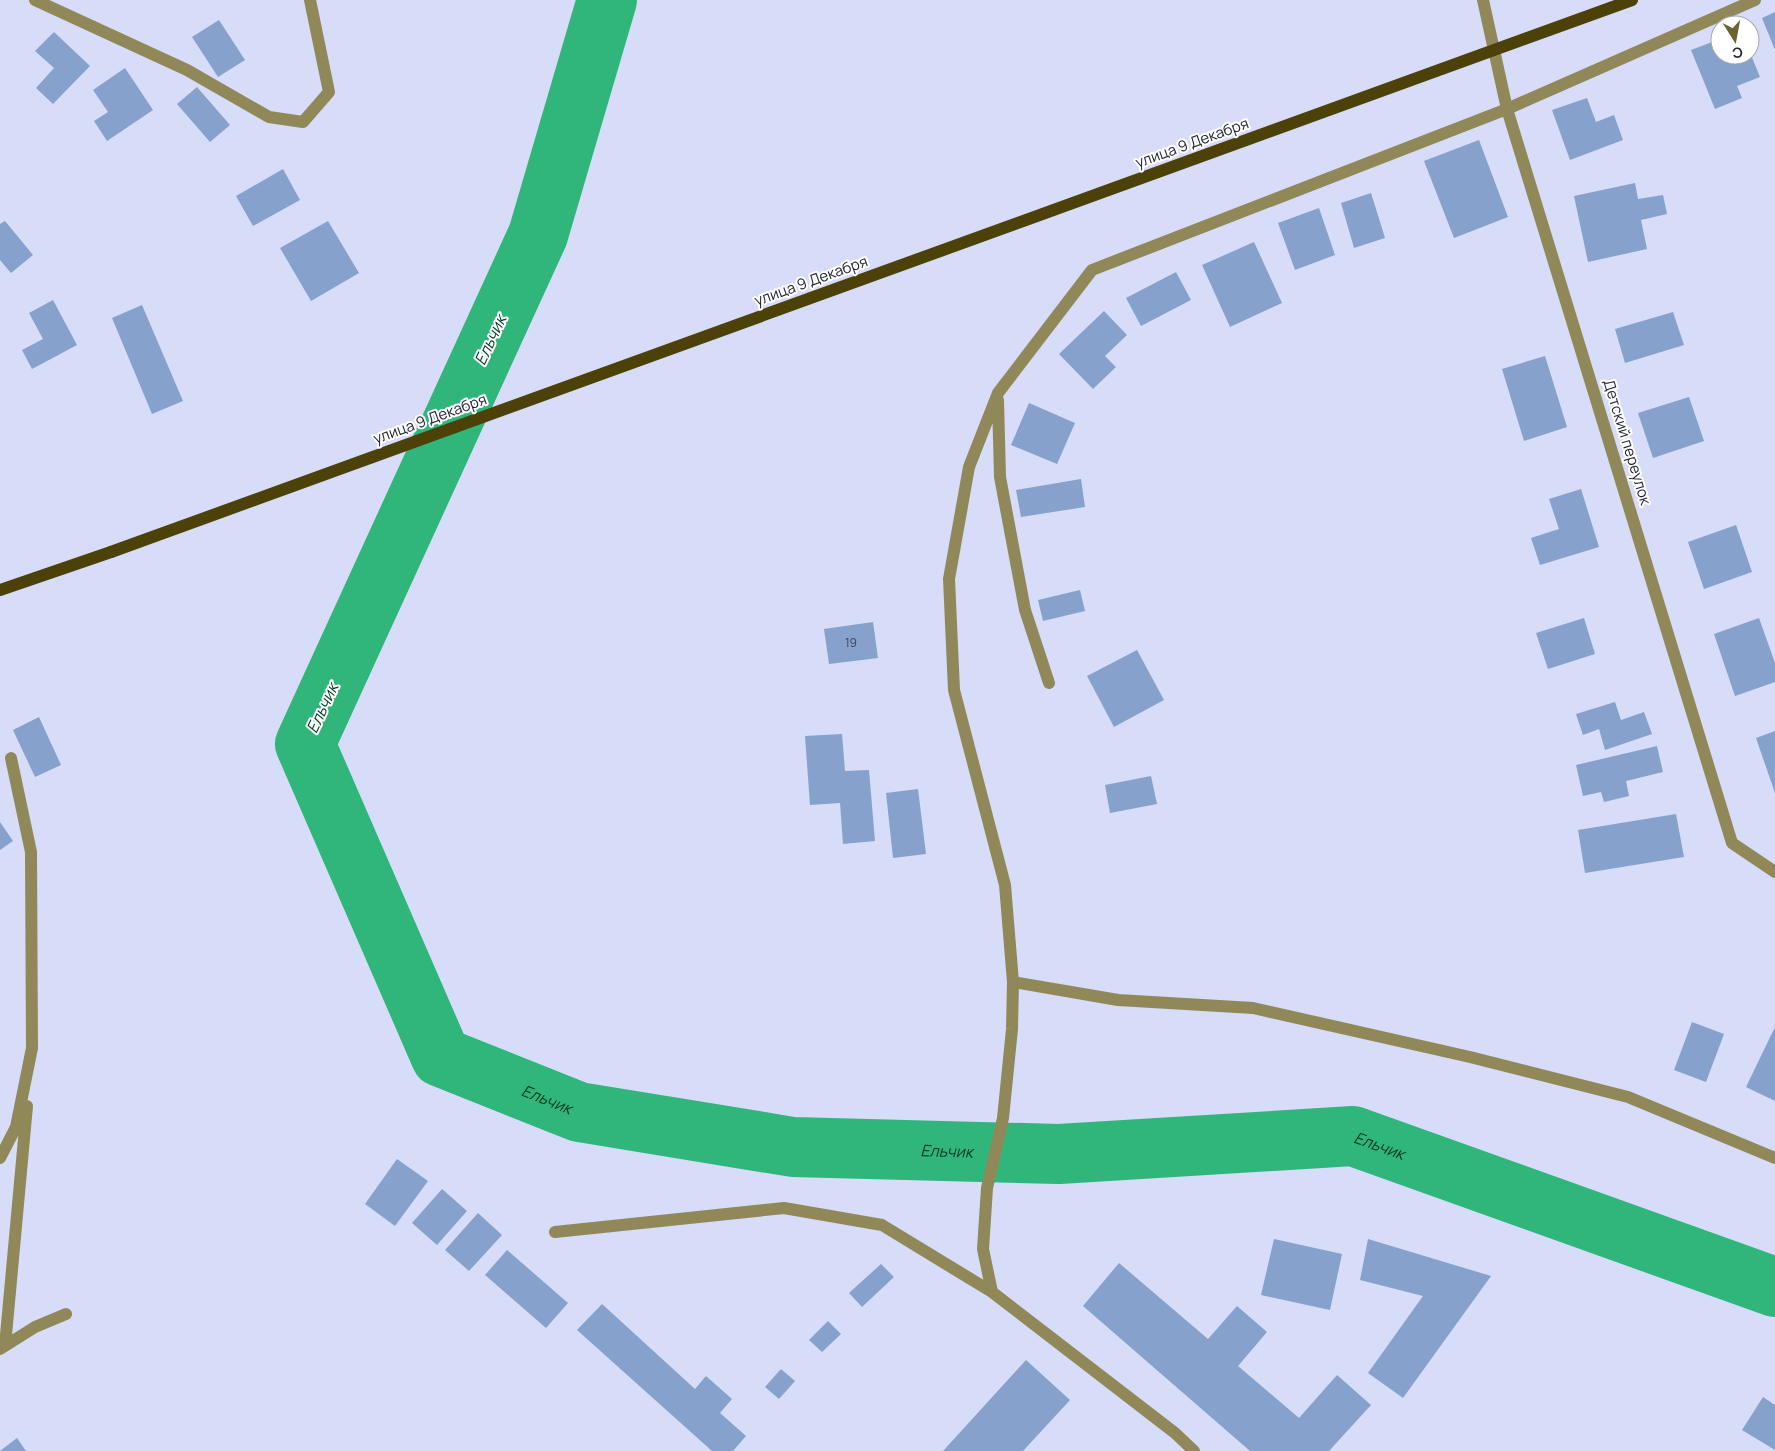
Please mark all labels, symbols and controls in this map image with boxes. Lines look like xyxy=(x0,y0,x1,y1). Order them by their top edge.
north arrow xyxy=(1710,15,1760,65)
text: С xyxy=(1731,43,1744,64)
street label: улица 9 Декабря xyxy=(1132,112,1251,173)
street label: улица 9 Декабря xyxy=(751,250,870,311)
water label: Ельчик xyxy=(469,310,512,368)
street label: Детский переулок xyxy=(1598,376,1657,508)
street label: улица 9 Декабря xyxy=(370,388,489,449)
house number: 19 xyxy=(845,634,857,651)
water label: Ельчик xyxy=(301,678,344,736)
water label: Ельчик xyxy=(518,1079,577,1120)
water label: Ельчик xyxy=(1351,1126,1410,1165)
water label: Ельчик xyxy=(920,1139,975,1163)

